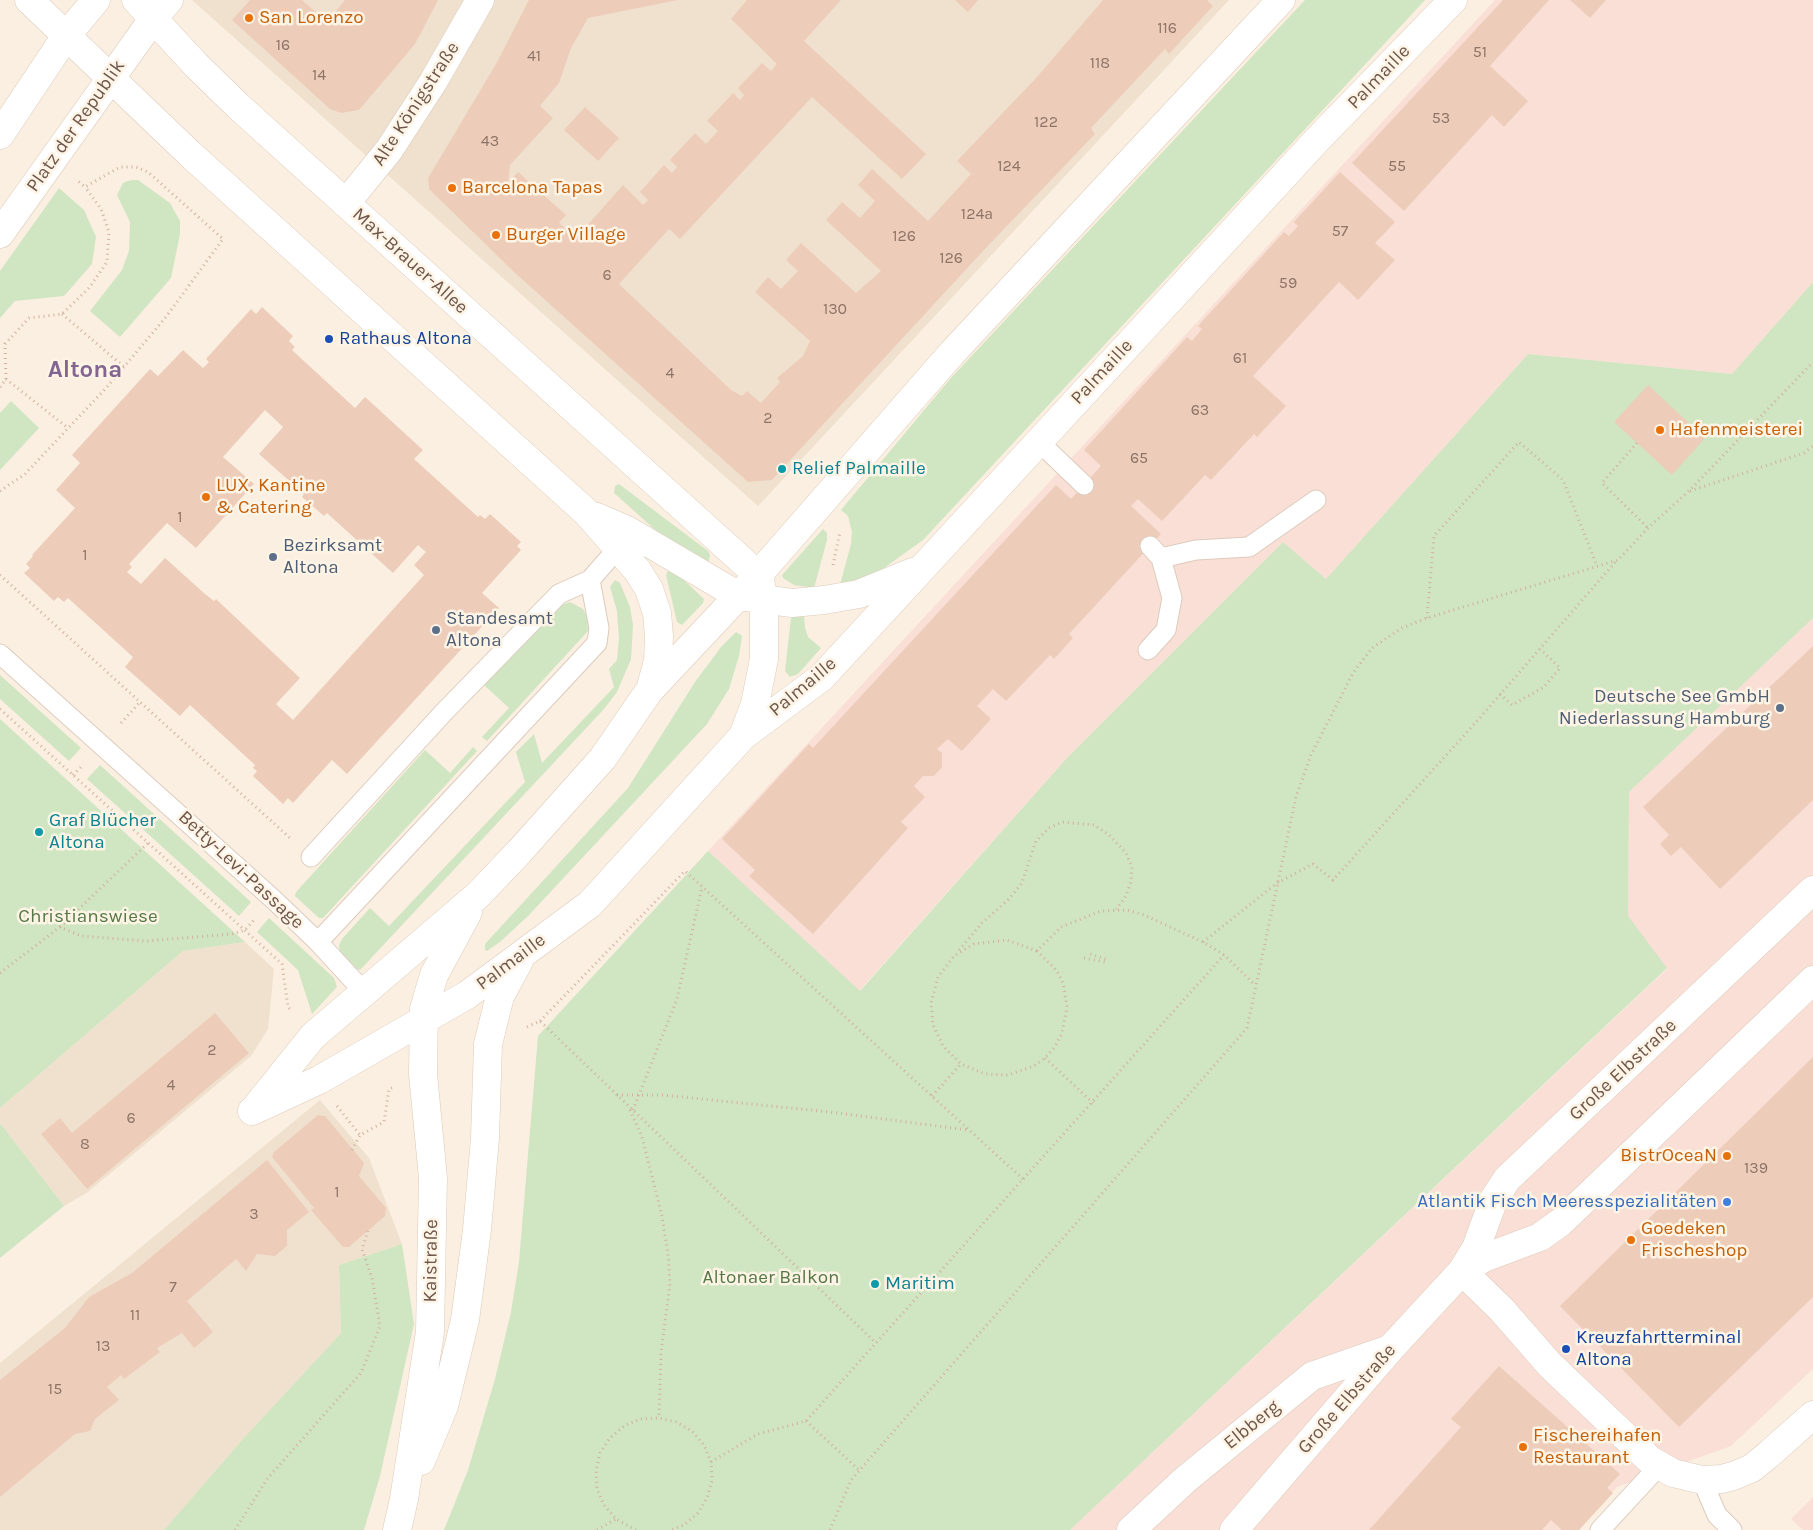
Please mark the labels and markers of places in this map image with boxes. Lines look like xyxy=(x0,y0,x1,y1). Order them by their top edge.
place label: San Lorenzo xyxy=(259,7,364,29)
marker: San Lorenzo xyxy=(243,12,255,24)
place label: Barcelona Tapas xyxy=(462,177,603,199)
marker: Barcelona Tapas xyxy=(446,182,458,194)
place label: Burger Village xyxy=(506,224,626,246)
marker: Burger Village xyxy=(490,229,502,241)
place label: Rathaus Altona xyxy=(339,328,472,350)
marker: Rathaus Altona xyxy=(323,333,335,345)
place label: Hafenmeisterei xyxy=(1670,419,1803,441)
marker: Hafenmeisterei xyxy=(1654,424,1666,436)
place label: Relief Palmaille xyxy=(792,458,926,480)
marker: Relief Palmaille xyxy=(776,463,788,475)
place label: LUX, Kantine & Catering xyxy=(216,475,325,519)
marker: LUX, Kantine & Catering xyxy=(200,491,212,503)
place label: Bezirksamt Altona xyxy=(283,535,382,579)
marker: Bezirksamt Altona xyxy=(267,551,279,563)
place label: Standesamt Altona xyxy=(446,608,553,652)
marker: Standesamt Altona xyxy=(430,624,442,636)
place label: Deutsche See GmbH Niederlassung Hamburg xyxy=(1559,686,1770,730)
marker: Deutsche See GmbH Niederlassung Hamburg xyxy=(1774,702,1786,714)
place label: Graf Blücher Altona xyxy=(49,810,156,854)
marker: Graf Blücher Altona xyxy=(33,826,45,838)
place label: BistrOceaN xyxy=(1620,1145,1717,1167)
marker: BistrOceaN xyxy=(1721,1150,1733,1162)
place label: Atlantik Fisch Meeresspezialitäten xyxy=(1417,1191,1717,1213)
marker: Atlantik Fisch Meeresspezialitäten xyxy=(1721,1196,1733,1208)
place label: Goedeken Frischeshop xyxy=(1641,1218,1747,1262)
marker: Goedeken Frischeshop xyxy=(1625,1234,1637,1246)
place label: Maritim xyxy=(885,1273,955,1295)
marker: Maritim xyxy=(869,1278,881,1290)
place label: Kreuzfahrtterminal Altona xyxy=(1576,1327,1742,1371)
marker: Kreuzfahrtterminal Altona xyxy=(1560,1343,1572,1355)
place label: Fischereihafen Restaurant xyxy=(1533,1425,1662,1469)
marker: Fischereihafen Restaurant xyxy=(1517,1441,1529,1453)

